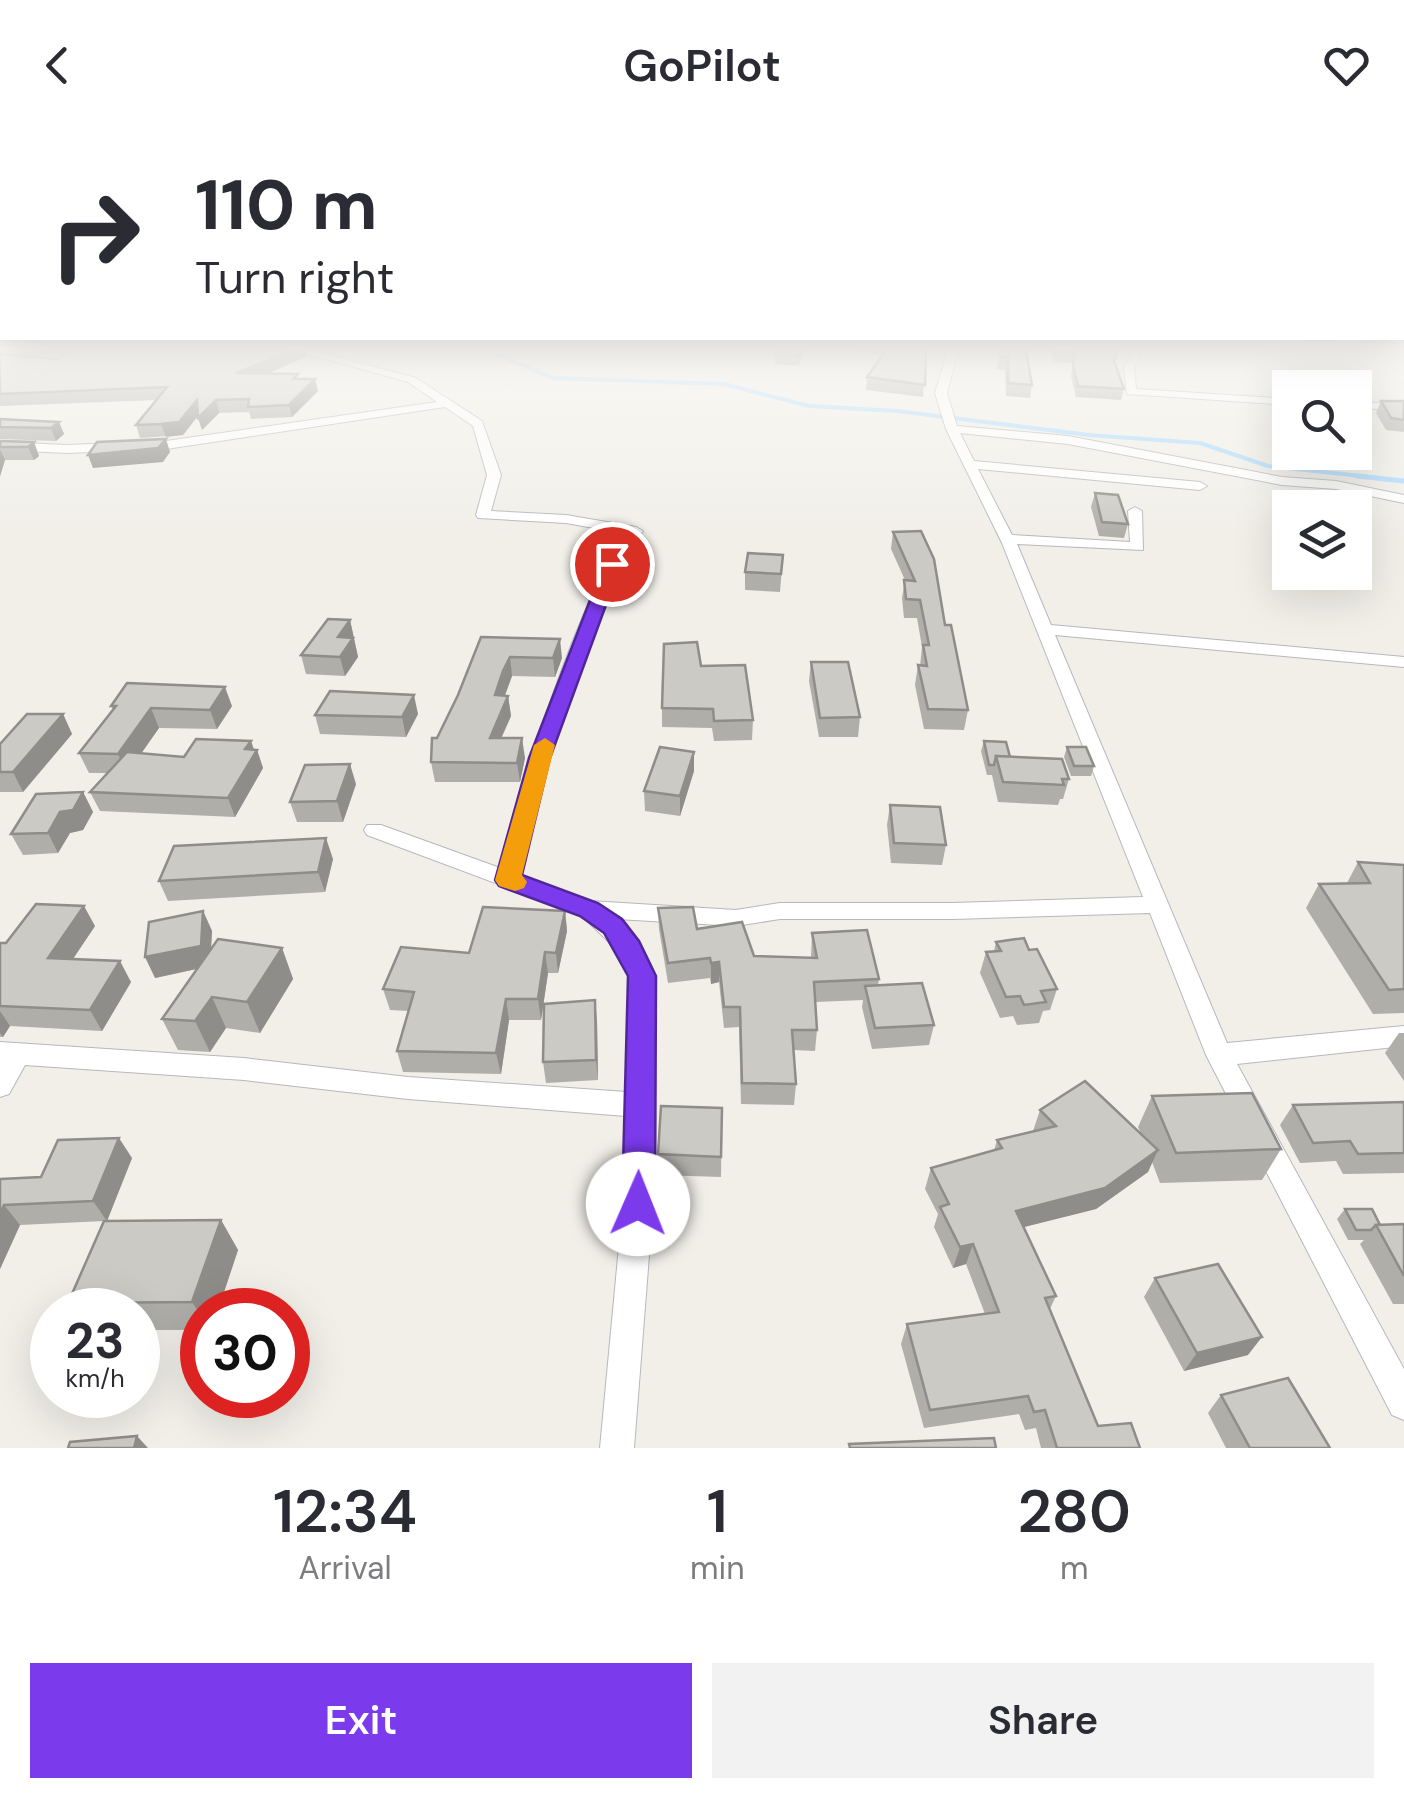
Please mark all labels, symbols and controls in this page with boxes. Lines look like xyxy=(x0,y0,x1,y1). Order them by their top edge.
text: GoPilot xyxy=(623,36,781,95)
icon: back xyxy=(30,38,85,93)
icon: heart xyxy=(1319,38,1374,93)
text: 110 m xyxy=(195,160,378,251)
icon: right xyxy=(30,170,160,300)
text: Turn right xyxy=(195,248,394,307)
map controls xyxy=(1272,370,1372,590)
button: search xyxy=(1272,370,1372,470)
button: layers xyxy=(1272,490,1372,590)
pin xyxy=(570,522,655,607)
icon: arrive xyxy=(585,537,640,592)
position arrow xyxy=(586,1152,690,1256)
speed limit sign: 30 xyxy=(180,1288,310,1418)
text: 23 xyxy=(66,1308,125,1374)
text: km/h xyxy=(65,1362,125,1395)
text: 12:34 xyxy=(273,1472,417,1551)
text: 1 xyxy=(707,1472,728,1551)
text: 280 xyxy=(1018,1472,1131,1551)
text: Arrival xyxy=(298,1547,392,1589)
text: min xyxy=(690,1547,745,1589)
text: m xyxy=(1060,1547,1089,1589)
button: Exit xyxy=(30,1663,692,1778)
button: Share xyxy=(712,1663,1374,1778)

